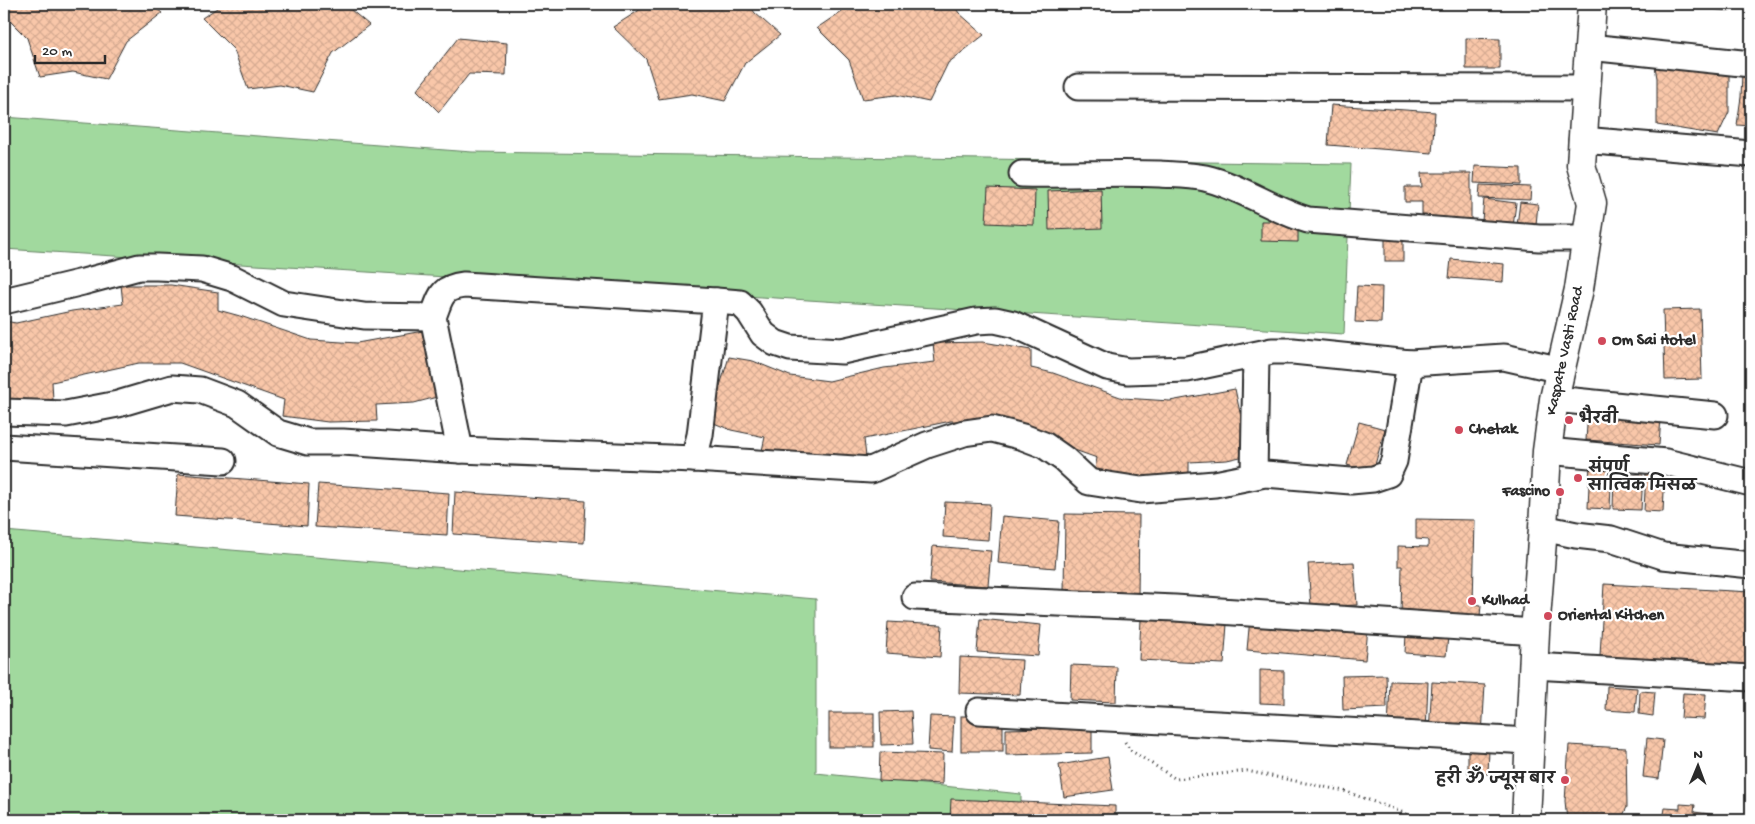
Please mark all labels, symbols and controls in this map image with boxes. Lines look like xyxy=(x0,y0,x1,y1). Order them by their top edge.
scale bar xyxy=(35,32,105,64)
text: 20 m xyxy=(42,43,72,61)
street label: Kaspate Vasti Road xyxy=(1543,283,1589,417)
place label: Om Sai Hotel xyxy=(1612,332,1697,351)
marker: Om Sai Hotel xyxy=(1596,335,1608,347)
place label: भैरवी xyxy=(1579,404,1619,430)
marker: भैरवी xyxy=(1563,414,1575,426)
place label: Chetak xyxy=(1468,421,1519,440)
marker: Chetak xyxy=(1453,424,1465,436)
place label: संपूर्ण सात्विक मिसळ xyxy=(1586,454,1698,497)
marker: संपूर्ण सात्विक मिसळ xyxy=(1572,472,1584,484)
place label: Fascino xyxy=(1501,483,1551,502)
marker: Fascino xyxy=(1554,486,1566,498)
place label: Kulhad xyxy=(1481,592,1530,611)
marker: Kulhad xyxy=(1466,595,1478,607)
place label: Oriental Kitchen xyxy=(1558,607,1664,626)
marker: Oriental Kitchen xyxy=(1542,610,1554,622)
north arrow xyxy=(1672,742,1722,792)
text: N xyxy=(1693,747,1703,764)
place label: हरी ॐ ज्यूस बार xyxy=(1434,765,1556,790)
marker: हरी ॐ ज्यूस बार xyxy=(1559,774,1571,786)

